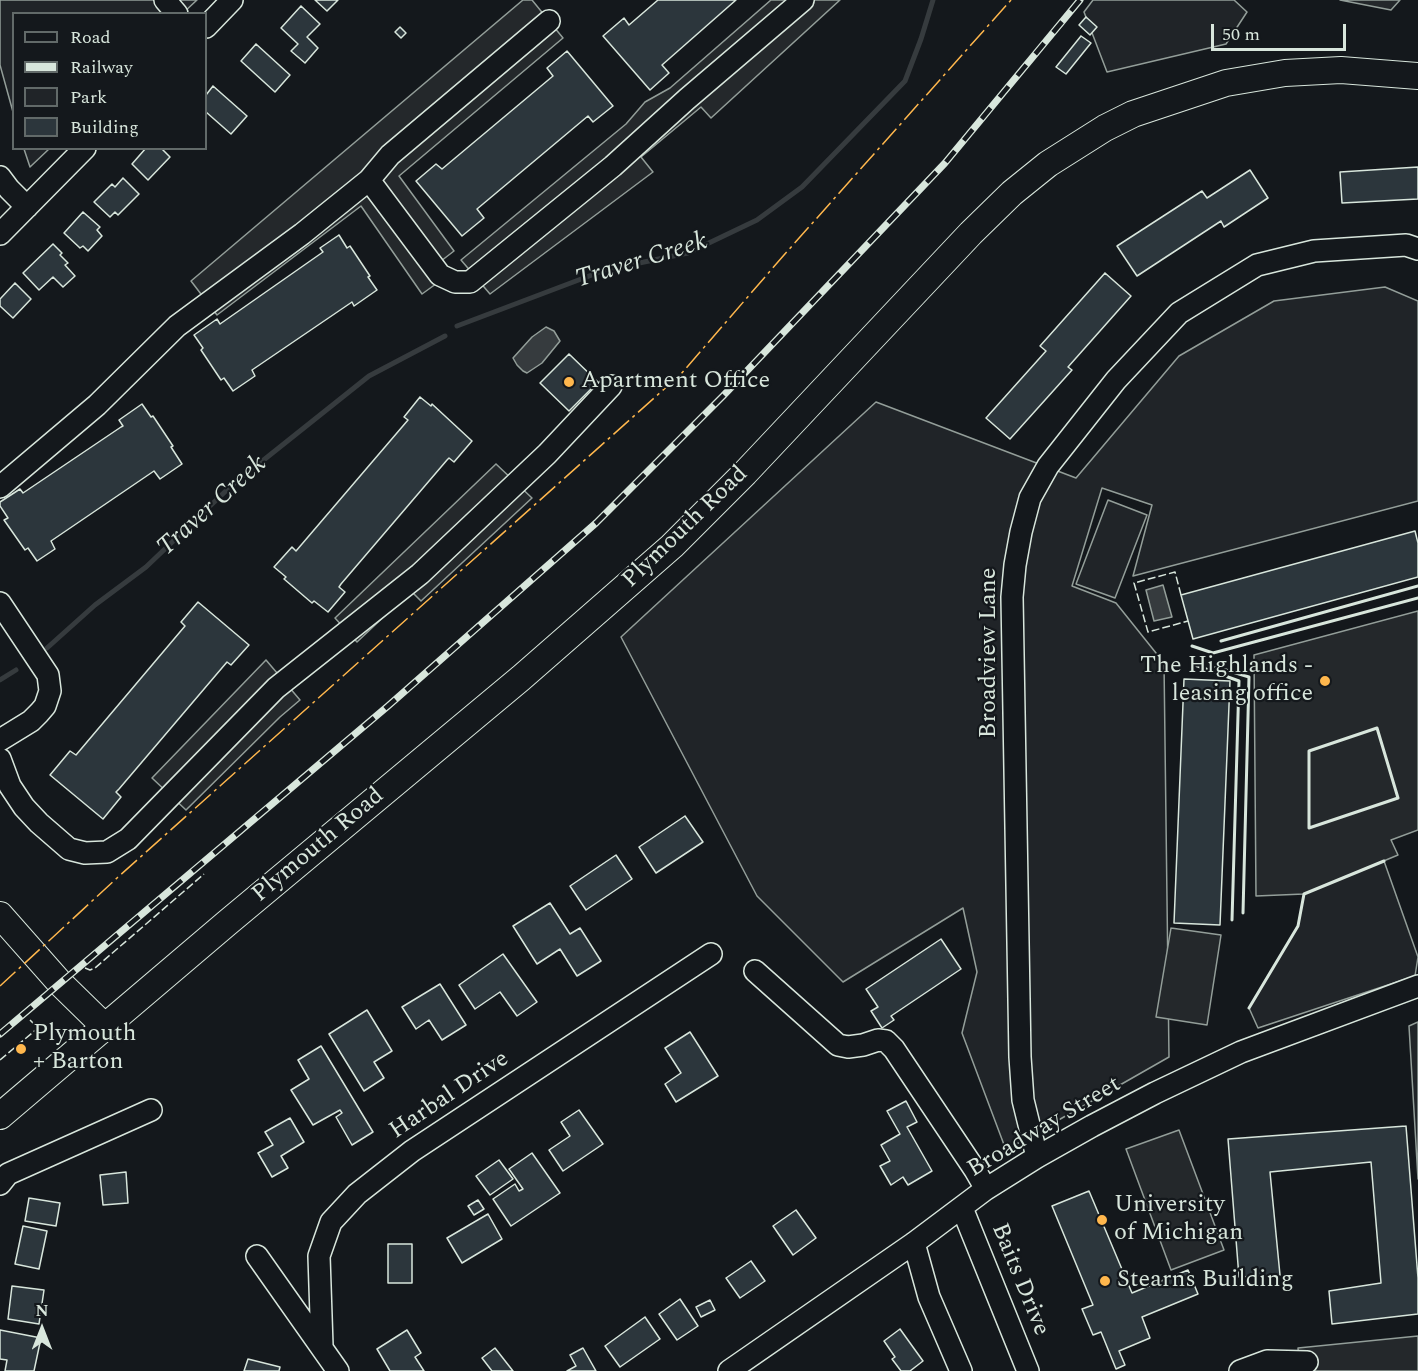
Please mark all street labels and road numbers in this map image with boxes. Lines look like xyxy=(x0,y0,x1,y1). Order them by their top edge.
street label: Plymouth Road xyxy=(617,461,755,595)
street label: Broadview Lane xyxy=(976,568,1004,738)
street label: Plymouth Road xyxy=(247,782,391,910)
street label: Harbal Drive xyxy=(385,1046,515,1146)
street label: Broadway Street xyxy=(963,1071,1127,1185)
street label: Baits Drive xyxy=(983,1220,1055,1340)

